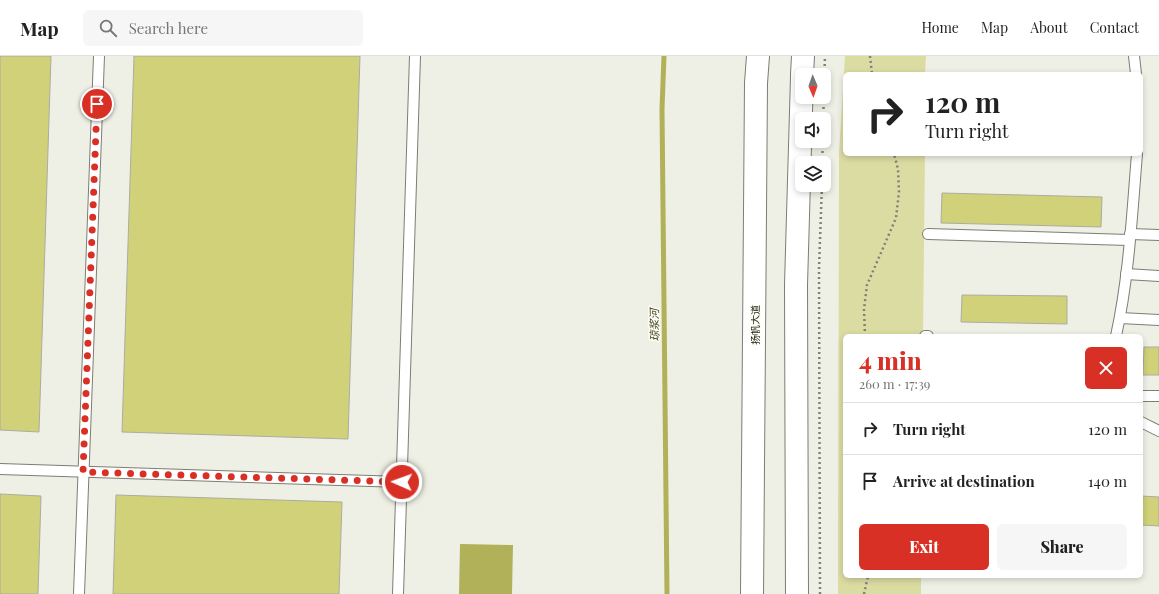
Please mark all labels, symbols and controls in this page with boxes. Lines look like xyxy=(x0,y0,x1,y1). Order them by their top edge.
search box xyxy=(83,10,363,46)
text: Map xyxy=(20,15,59,41)
icon: search xyxy=(97,17,119,39)
text: Search here xyxy=(129,18,208,38)
text: Home xyxy=(921,18,959,37)
text: Map xyxy=(981,18,1008,37)
text: About xyxy=(1030,18,1068,37)
text: Contact xyxy=(1090,18,1139,37)
north arrow xyxy=(795,68,831,104)
map controls xyxy=(795,68,831,192)
text: 120 m xyxy=(925,83,1000,120)
pin xyxy=(80,87,114,121)
icon: right xyxy=(859,88,911,140)
icon: arrive xyxy=(86,93,108,115)
button: sound xyxy=(795,112,831,148)
text: Turn right xyxy=(925,119,1008,143)
button: layers xyxy=(795,156,831,192)
street label: 扬帆大道 xyxy=(748,305,762,345)
water label: 琼浆河 xyxy=(646,306,662,342)
text: 4 min xyxy=(859,344,922,376)
button: close xyxy=(1085,347,1127,389)
text: 260 m · 17:39 xyxy=(859,375,930,392)
icon: right xyxy=(859,418,881,440)
text: Turn right xyxy=(893,419,966,439)
text: 120 m xyxy=(1088,419,1127,439)
position arrow xyxy=(381,461,423,503)
icon: arrive xyxy=(859,470,881,492)
text: Arrive at destination xyxy=(893,471,1035,491)
text: 140 m xyxy=(1088,471,1127,491)
button: Exit xyxy=(859,524,989,570)
button: Share xyxy=(997,524,1127,570)

